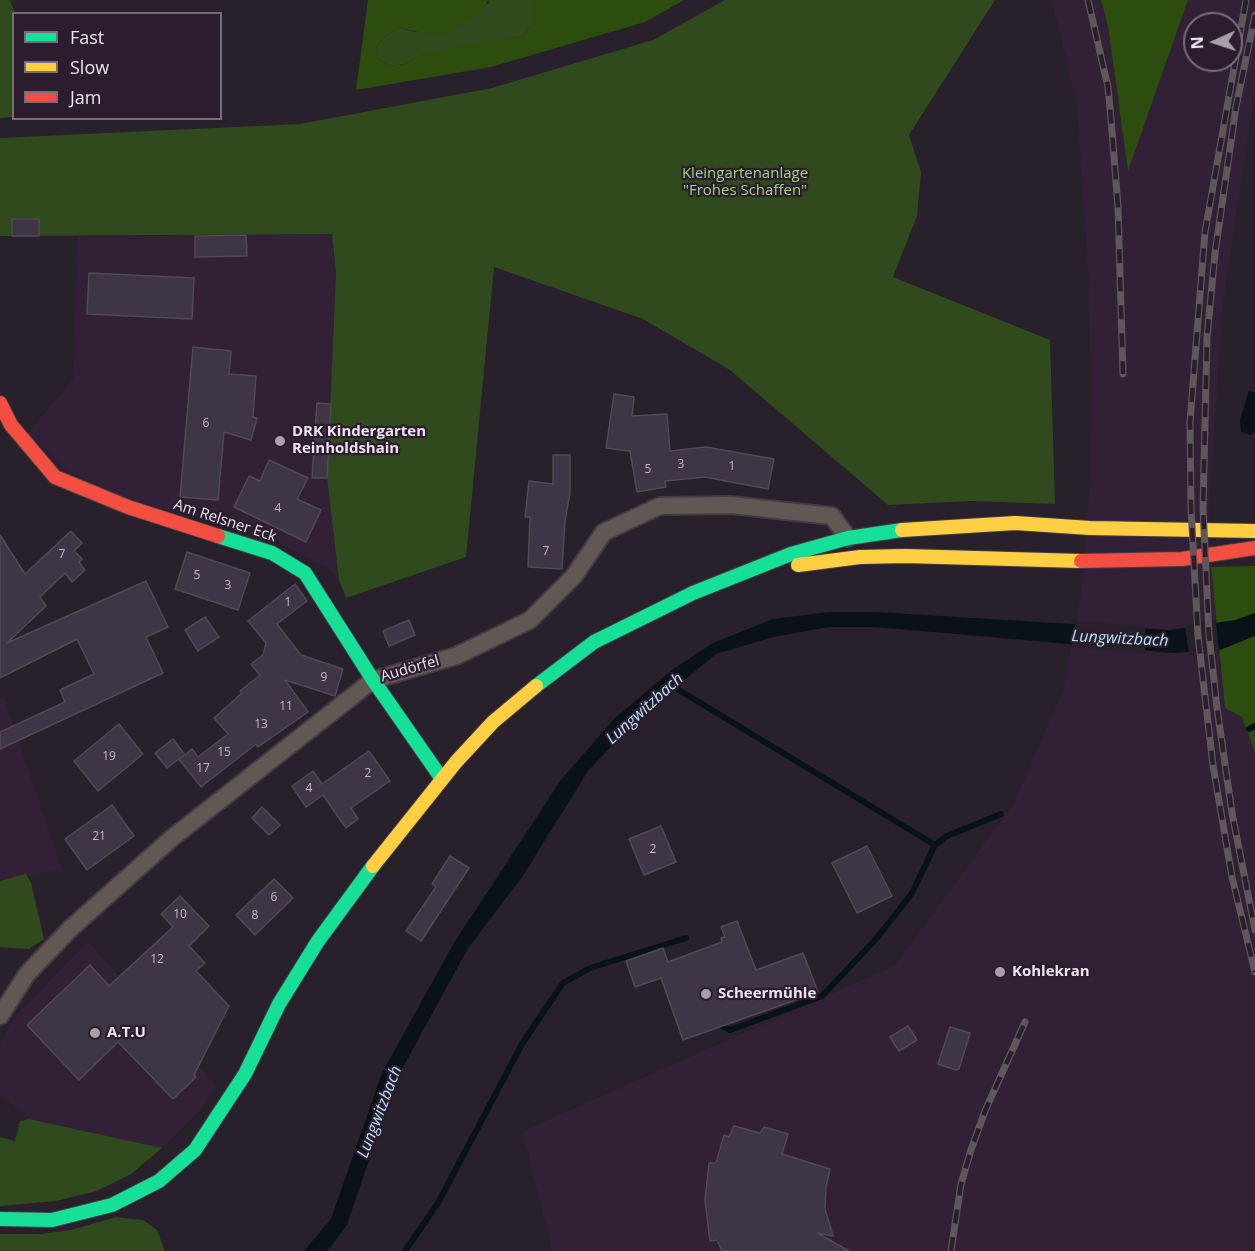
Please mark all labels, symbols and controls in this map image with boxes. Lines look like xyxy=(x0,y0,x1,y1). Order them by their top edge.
legend xyxy=(12,12,222,120)
north arrow xyxy=(1183,12,1243,72)
text: Fast xyxy=(70,25,104,49)
text: N xyxy=(1186,36,1208,50)
text: Slow xyxy=(70,55,109,79)
text: Jam xyxy=(70,85,102,109)
park label: Kleingartenanlage "Frohes Schaffen" xyxy=(682,165,808,200)
house number: 6 xyxy=(203,417,209,431)
place label: DRK Kindergarten Reinholdshain xyxy=(292,423,426,458)
marker: DRK Kindergarten Reinholdshain xyxy=(273,434,287,448)
house number: 3 xyxy=(678,458,684,472)
house number: 1 xyxy=(729,460,735,474)
house number: 5 xyxy=(645,463,651,477)
street label: Am Relsner Eck xyxy=(171,496,279,546)
house number: 4 xyxy=(275,502,281,516)
house number: 7 xyxy=(543,545,549,559)
house number: 7 xyxy=(59,548,65,562)
house number: 5 xyxy=(194,569,200,583)
house number: 3 xyxy=(225,579,231,593)
house number: 1 xyxy=(285,596,291,610)
water label: Lungwitzbach xyxy=(1071,627,1169,651)
street label: Audörfel xyxy=(379,652,441,686)
water label: Lungwitzbach xyxy=(603,669,687,749)
house number: 9 xyxy=(321,671,327,685)
house number: 11 xyxy=(279,700,293,714)
house number: 13 xyxy=(254,718,268,732)
house number: 15 xyxy=(217,746,231,760)
house number: 19 xyxy=(102,750,116,764)
house number: 17 xyxy=(196,762,210,776)
house number: 2 xyxy=(365,767,371,781)
house number: 4 xyxy=(306,782,312,796)
house number: 21 xyxy=(92,830,106,844)
house number: 2 xyxy=(650,843,656,857)
house number: 6 xyxy=(271,891,277,905)
house number: 10 xyxy=(173,908,187,922)
house number: 8 xyxy=(252,909,258,923)
house number: 12 xyxy=(150,953,164,967)
place label: Kohlekran xyxy=(1012,963,1090,981)
marker: Kohlekran xyxy=(993,965,1007,979)
place label: Scheermühle xyxy=(718,985,816,1003)
marker: Scheermühle xyxy=(699,987,713,1001)
place label: A.T.U xyxy=(107,1024,146,1042)
marker: A.T.U xyxy=(88,1026,102,1040)
water label: Lungwitzbach xyxy=(354,1063,406,1161)

